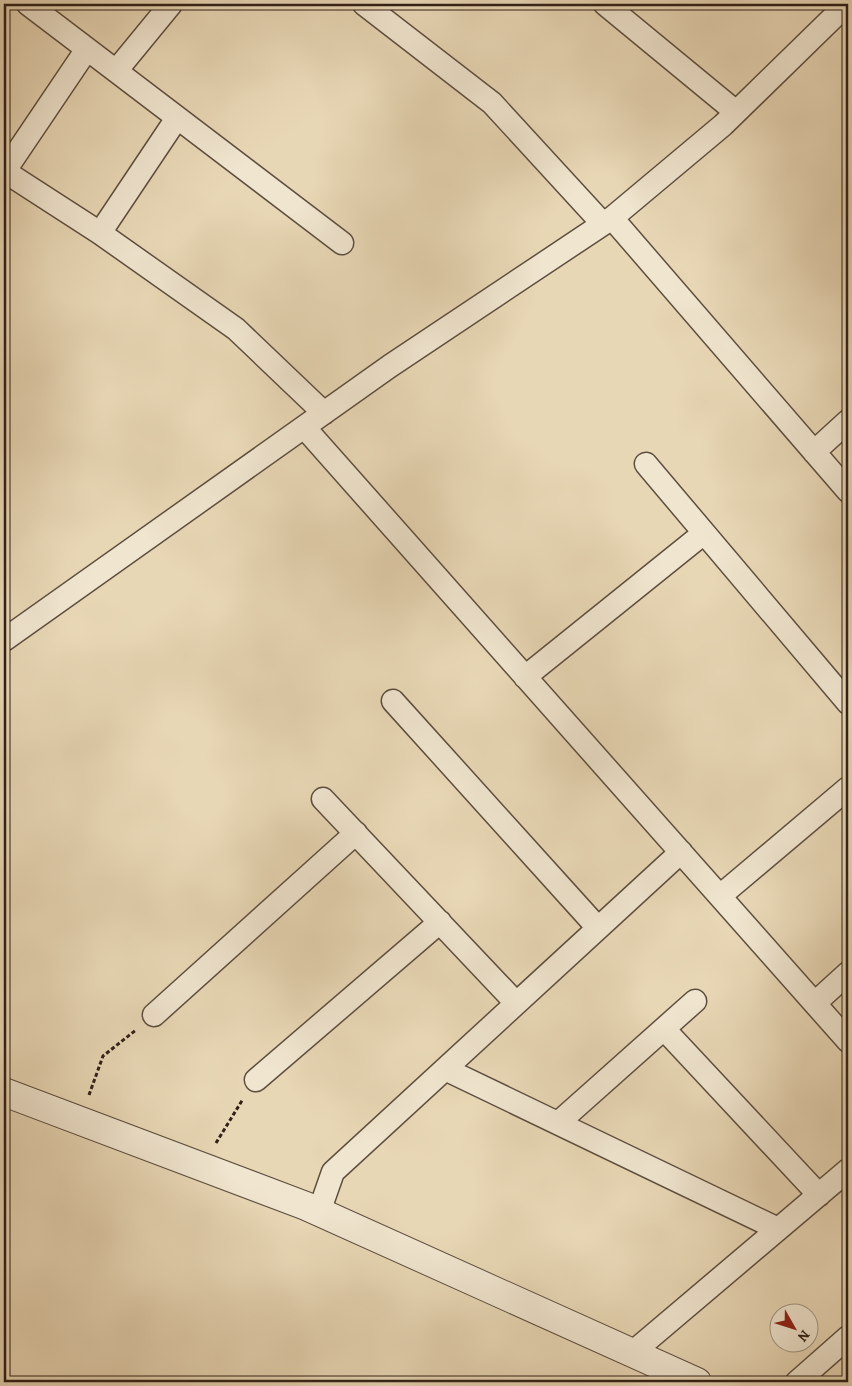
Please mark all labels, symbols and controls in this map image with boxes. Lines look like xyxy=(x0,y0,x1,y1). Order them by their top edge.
north arrow xyxy=(770,1304,820,1354)
text: N xyxy=(793,1326,814,1346)

